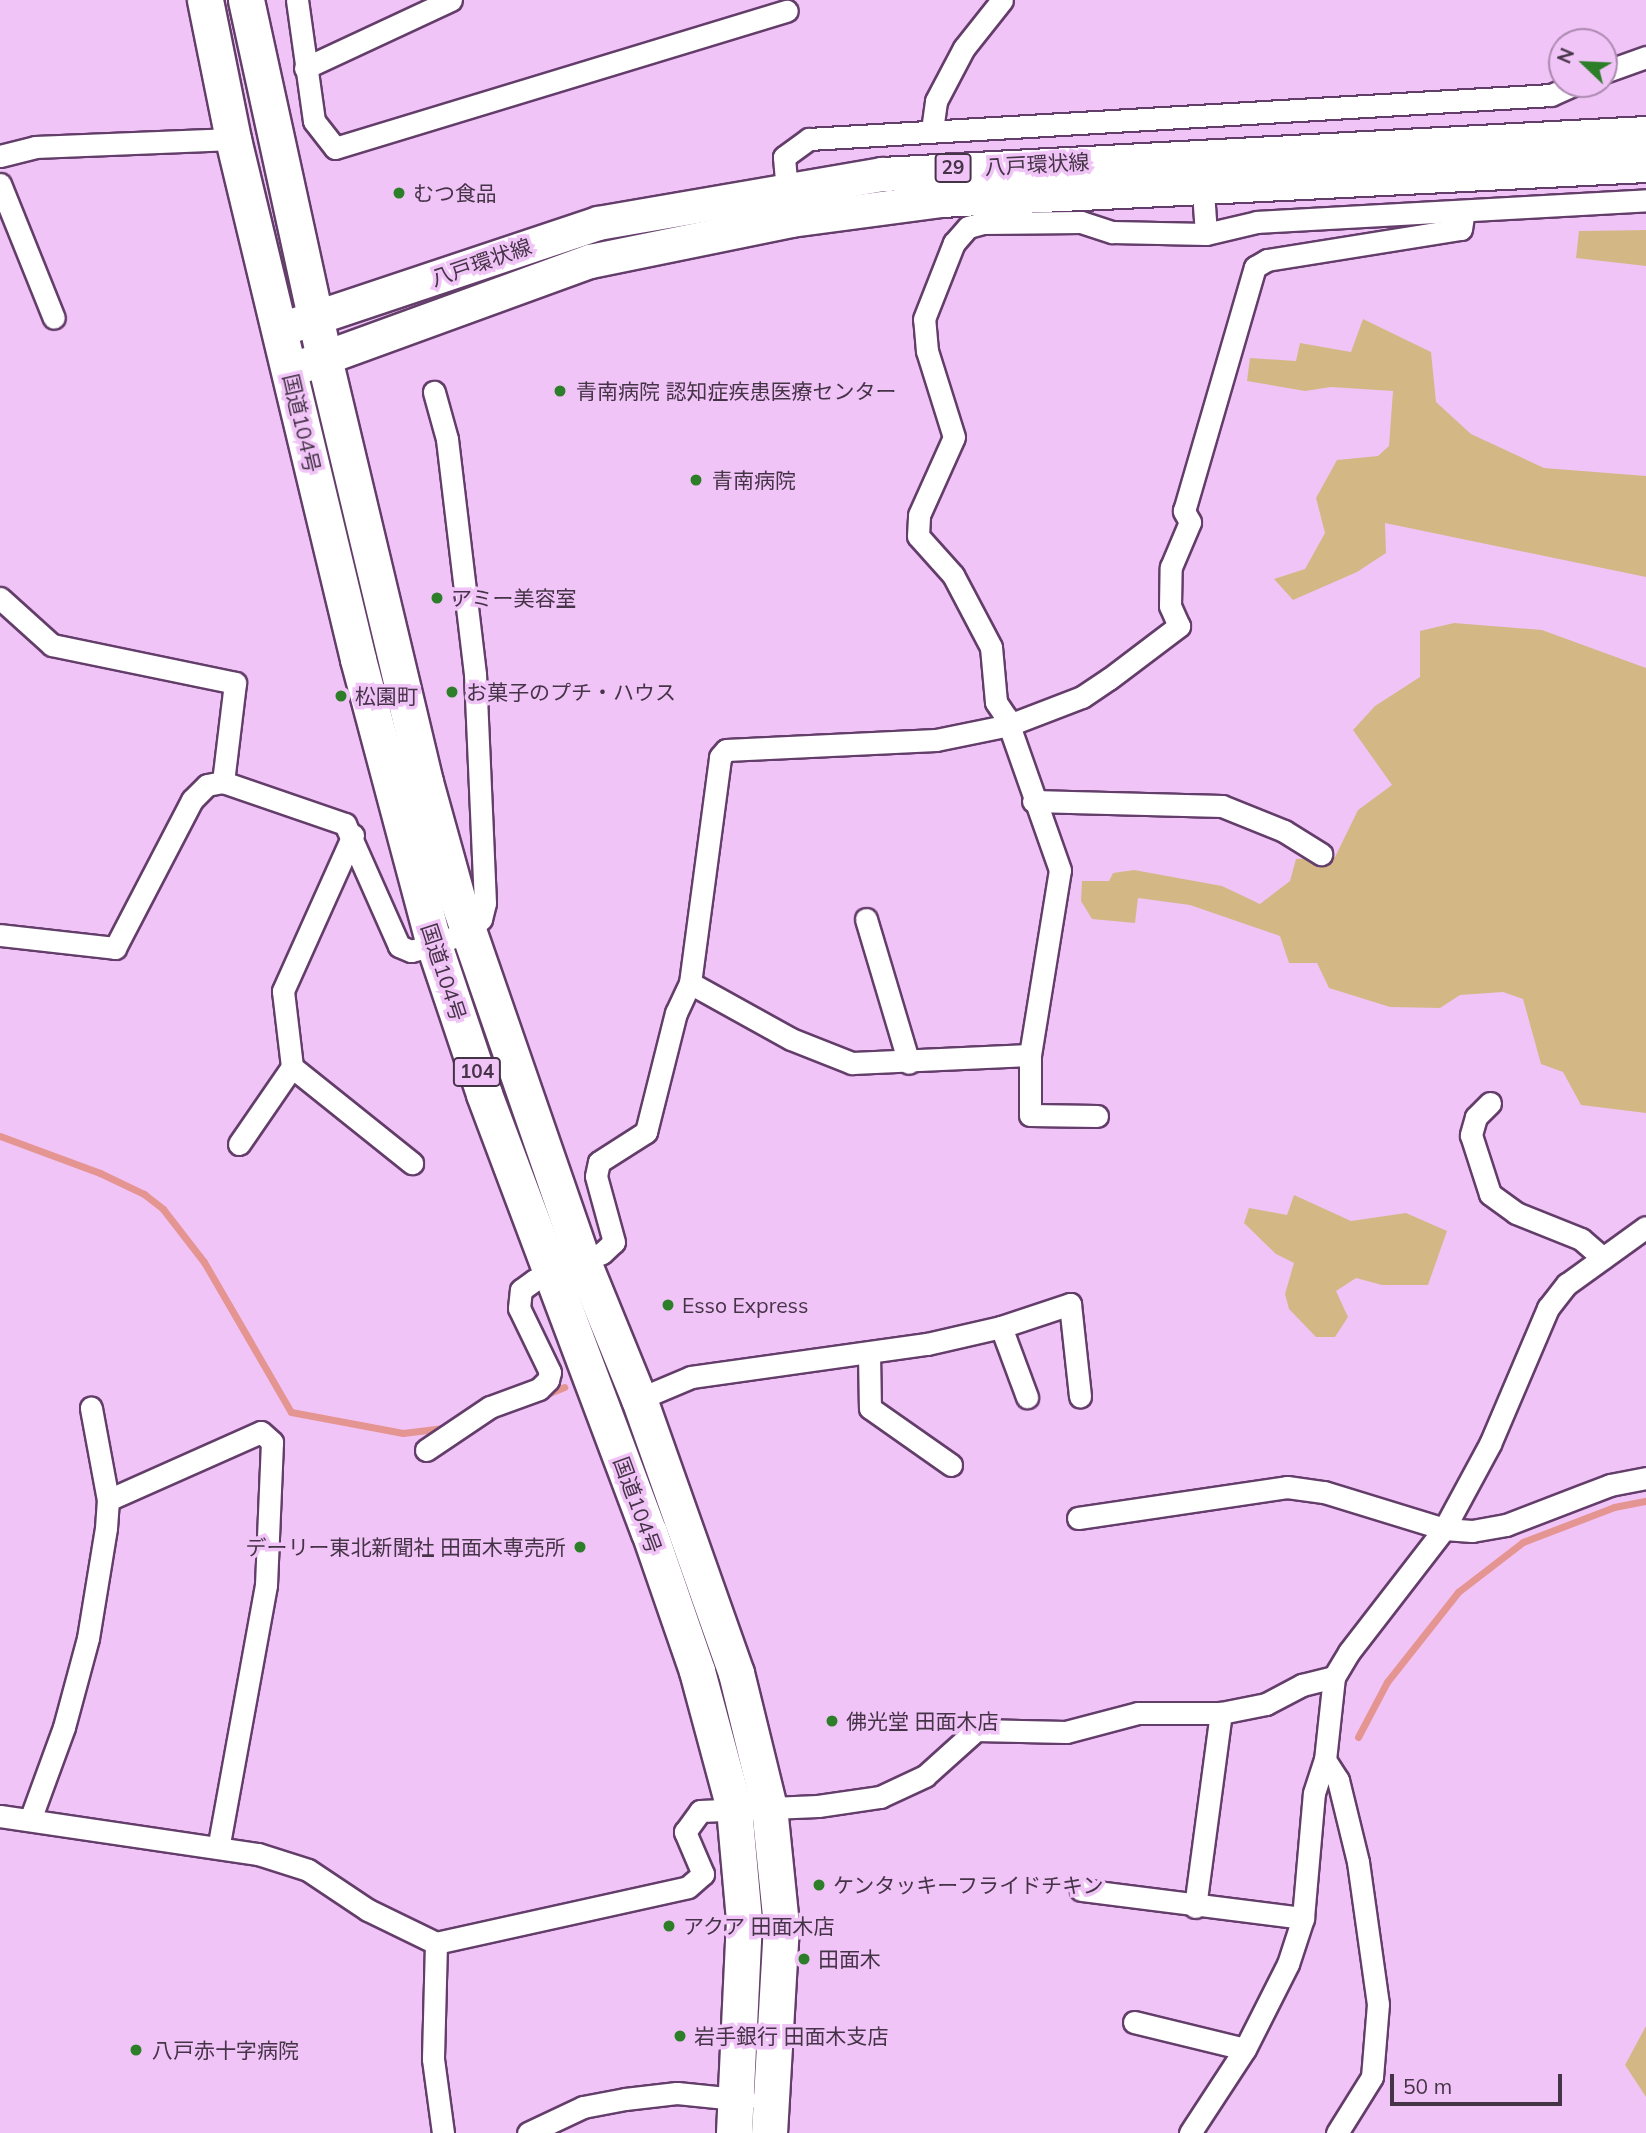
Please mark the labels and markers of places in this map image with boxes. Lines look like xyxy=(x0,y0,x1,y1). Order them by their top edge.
place label: むつ食品 xyxy=(413,180,497,206)
marker: むつ食品 xyxy=(391,185,407,201)
place label: 青南病院 認知症疾患医療センター xyxy=(576,378,896,404)
marker: 青南病院 認知症疾患医療センター xyxy=(550,381,570,401)
place label: 青南病院 xyxy=(712,467,796,493)
marker: 青南病院 xyxy=(686,470,706,490)
place label: アミー美容室 xyxy=(451,585,577,611)
marker: アミー美容室 xyxy=(429,590,445,606)
place label: お菓子のプチ・ハウス xyxy=(466,679,676,705)
place label: 松園町 xyxy=(355,683,418,709)
marker: お菓子のプチ・ハウス xyxy=(444,684,460,700)
marker: 松園町 xyxy=(333,688,349,704)
place label: Esso Express xyxy=(682,1292,808,1318)
marker: Esso Express xyxy=(660,1297,676,1313)
place label: デーリー東北新聞社 田面木専売所 xyxy=(246,1534,566,1560)
marker: デーリー東北新聞社 田面木専売所 xyxy=(572,1539,588,1555)
place label: 佛光堂 田面木店 xyxy=(846,1708,998,1734)
marker: 佛光堂 田面木店 xyxy=(824,1713,840,1729)
place label: ケンタッキーフライドチキン xyxy=(833,1872,1106,1898)
marker: ケンタッキーフライドチキン xyxy=(811,1877,827,1893)
place label: アクア 田面木店 xyxy=(683,1913,835,1939)
marker: アクア 田面木店 xyxy=(661,1918,677,1934)
place label: 田面木 xyxy=(818,1946,881,1972)
marker: 田面木 xyxy=(796,1951,812,1967)
place label: 岩手銀行 田面木支店 xyxy=(694,2023,888,2049)
marker: 岩手銀行 田面木支店 xyxy=(672,2028,688,2044)
place label: 八戸赤十字病院 xyxy=(152,2037,299,2063)
marker: 八戸赤十字病院 xyxy=(126,2040,146,2060)

